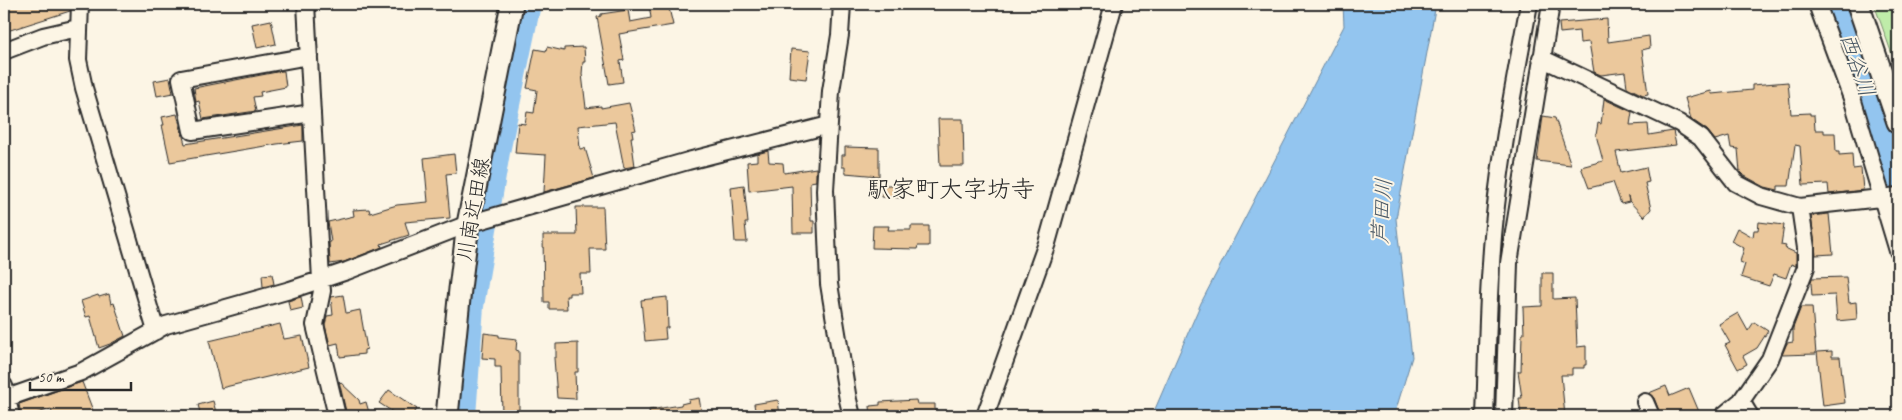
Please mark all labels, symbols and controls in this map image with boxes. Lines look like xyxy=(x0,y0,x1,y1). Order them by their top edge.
water label: 西谷川 xyxy=(1833,29,1881,101)
street label: 川南近田線 xyxy=(451,155,495,263)
district label: 駅家町大字坊寺 xyxy=(867,174,1035,204)
water label: 芦田川 xyxy=(1366,177,1398,245)
scale bar xyxy=(30,360,131,392)
text: 50 m xyxy=(38,368,65,387)

